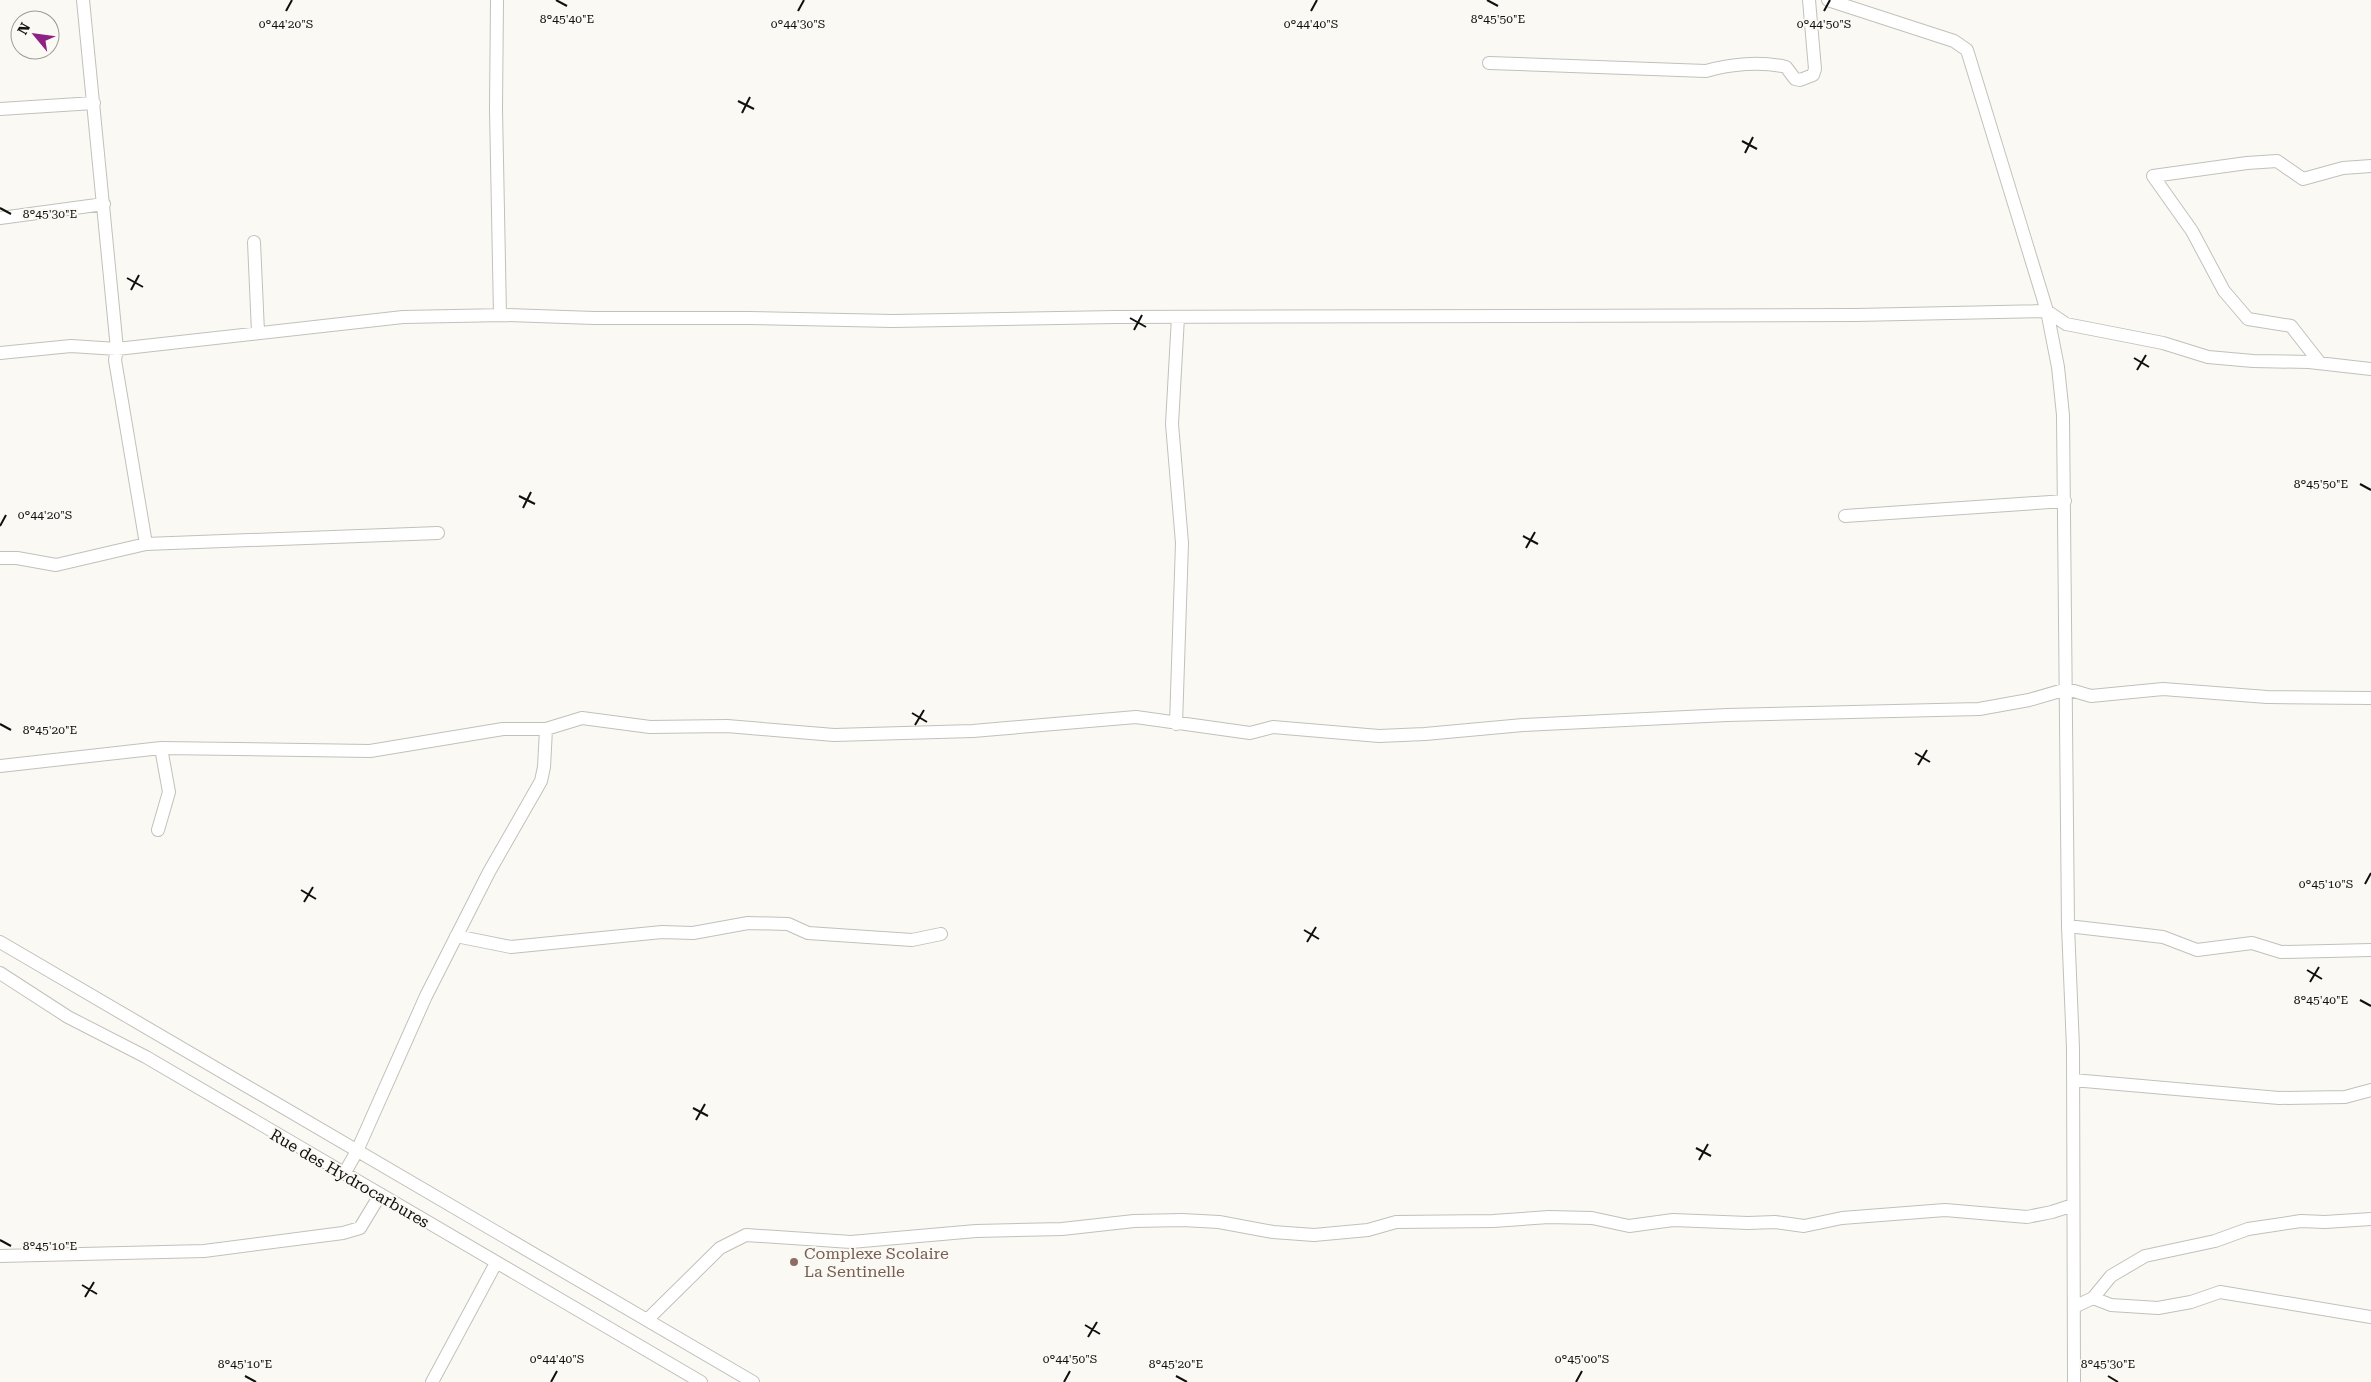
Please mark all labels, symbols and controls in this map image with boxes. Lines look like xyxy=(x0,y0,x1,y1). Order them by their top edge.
north arrow xyxy=(10,10,60,60)
text: 8°45'40"E xyxy=(540,12,594,26)
text: 8°45'50"E xyxy=(1471,12,1525,26)
text: 0°44'20"S xyxy=(259,17,313,31)
text: 0°44'30"S xyxy=(771,17,825,31)
text: 0°44'40"S xyxy=(1284,17,1338,31)
text: 0°44'50"S xyxy=(1797,17,1851,31)
text: N xyxy=(14,20,33,37)
text: 8°45'30"E xyxy=(23,207,77,221)
text: 8°45'50"E xyxy=(2294,477,2348,491)
text: 0°44'20"S xyxy=(18,508,72,522)
text: 8°45'20"E xyxy=(23,723,77,737)
text: 0°45'10"S xyxy=(2299,877,2353,891)
text: 8°45'40"E xyxy=(2294,993,2348,1007)
street label: Rue des Hydrocarbures xyxy=(267,1125,433,1232)
text: 8°45'10"E xyxy=(23,1239,77,1253)
place label: Complexe Scolaire La Sentinelle xyxy=(804,1244,949,1281)
marker: Complexe Scolaire La Sentinelle xyxy=(788,1256,800,1268)
text: 0°44'40"S xyxy=(530,1352,584,1366)
text: 0°44'50"S xyxy=(1043,1352,1097,1366)
text: 0°45'00"S xyxy=(1555,1352,1609,1366)
text: 8°45'10"E xyxy=(218,1357,272,1371)
text: 8°45'20"E xyxy=(1149,1357,1203,1371)
text: 8°45'30"E xyxy=(2081,1357,2135,1371)

